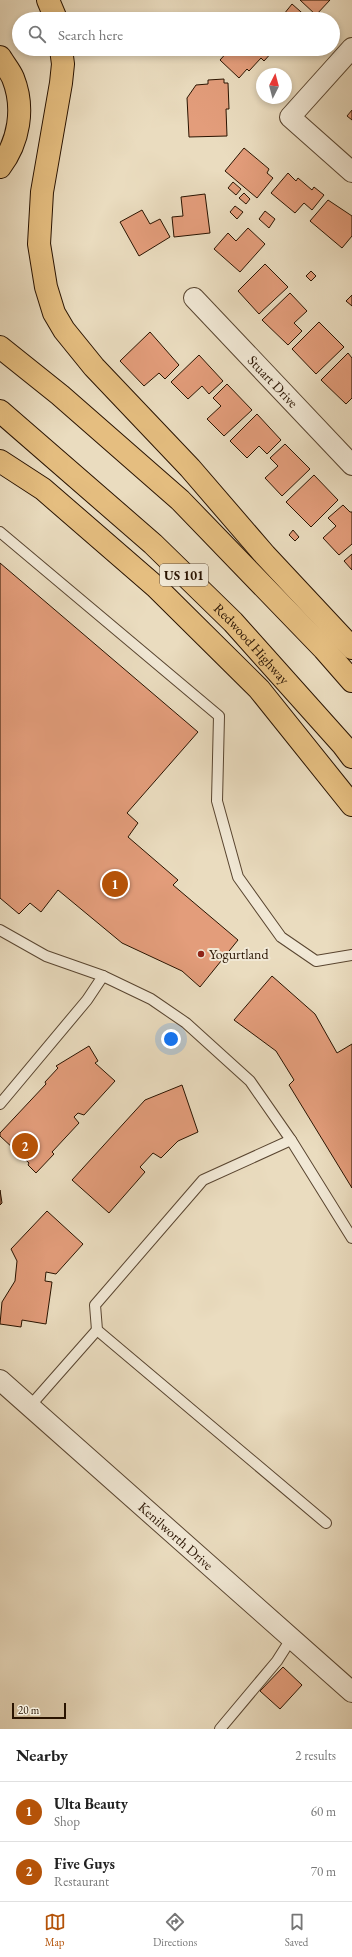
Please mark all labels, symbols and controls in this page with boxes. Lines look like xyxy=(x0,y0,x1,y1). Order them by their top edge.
search box xyxy=(12,12,340,56)
icon: search xyxy=(26,23,48,45)
text: Search here xyxy=(58,25,123,44)
north arrow xyxy=(256,68,292,104)
street label: Stuart Drive xyxy=(244,351,303,412)
road number: US 101 xyxy=(160,564,208,586)
street label: Redwood Highway xyxy=(210,599,294,689)
pin: 1 xyxy=(102,869,128,899)
place label: Yogurtland xyxy=(209,945,269,963)
marker: Yogurtland xyxy=(196,949,206,959)
your location xyxy=(161,1029,181,1049)
pin: 2 xyxy=(12,1131,38,1161)
street label: Kenilworth Drive xyxy=(135,1498,218,1574)
scale bar xyxy=(12,1701,66,1720)
text: 20 m xyxy=(18,1703,39,1717)
text: Nearby xyxy=(16,1744,68,1766)
text: 2 results xyxy=(295,1747,336,1764)
text: Ulta Beauty xyxy=(54,1794,128,1813)
text: 1 xyxy=(26,1803,32,1820)
text: 60 m xyxy=(311,1803,336,1820)
text: Shop xyxy=(54,1813,80,1830)
text: Five Guys xyxy=(54,1854,115,1873)
text: 2 xyxy=(26,1863,32,1880)
text: 70 m xyxy=(311,1863,336,1880)
text: Restaurant xyxy=(54,1873,109,1890)
tab: Map xyxy=(44,1911,66,1949)
tab: Directions xyxy=(153,1911,197,1949)
tab: Saved xyxy=(285,1911,308,1949)

